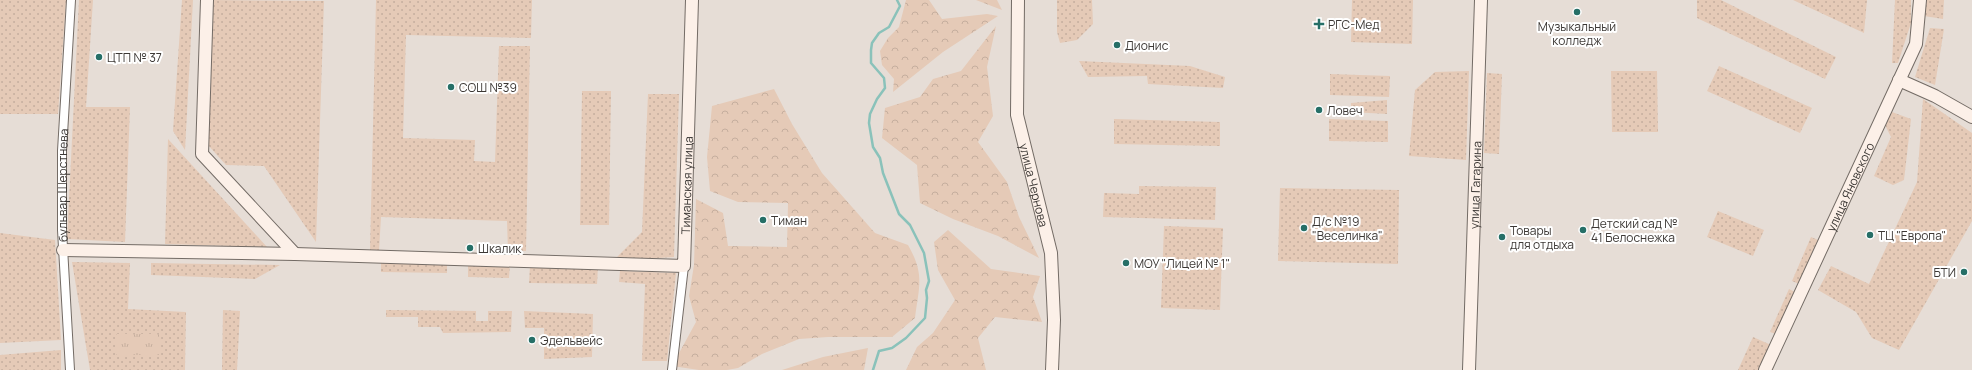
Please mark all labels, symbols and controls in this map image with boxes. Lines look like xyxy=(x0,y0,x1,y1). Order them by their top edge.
marker: Музыкальный колледж xyxy=(1572,7,1582,17)
place label: РГС-Мед xyxy=(1328,16,1380,33)
marker: РГС-Мед xyxy=(1313,18,1325,30)
place label: Музыкальный колледж xyxy=(1538,18,1616,49)
place label: Дионис xyxy=(1125,37,1169,54)
marker: Дионис xyxy=(1112,40,1122,50)
place label: ЦТП № 37 xyxy=(107,49,162,66)
marker: ЦТП № 37 xyxy=(94,52,104,62)
place label: СОШ №39 xyxy=(459,79,517,96)
marker: СОШ №39 xyxy=(446,82,456,92)
place label: Ловеч xyxy=(1327,102,1362,119)
marker: Ловеч xyxy=(1314,105,1324,115)
street label: бульвар Шерстнева xyxy=(53,128,72,242)
street label: Тиманская улица xyxy=(676,136,696,235)
street label: улица Яновского xyxy=(1822,139,1878,234)
street label: улица Чернова xyxy=(1016,141,1053,228)
street label: улица Гагарина xyxy=(1465,141,1485,229)
place label: Тиман xyxy=(771,212,807,229)
place label: Д/с №19 "Веселинка" xyxy=(1312,213,1383,244)
marker: Тиман xyxy=(758,215,768,225)
place label: Детский сад № 41 Белоснежка xyxy=(1591,215,1678,246)
place label: Товары для отдыха xyxy=(1510,222,1574,253)
marker: Д/с №19 "Веселинка" xyxy=(1299,223,1309,233)
marker: Детский сад № 41 Белоснежка xyxy=(1578,225,1588,235)
place label: ТЦ "Европа" xyxy=(1878,227,1946,244)
marker: ТЦ "Европа" xyxy=(1865,230,1875,240)
marker: Товары для отдыха xyxy=(1497,232,1507,242)
place label: Шкалик xyxy=(478,240,522,257)
marker: Шкалик xyxy=(465,243,475,253)
place label: МОУ "Лицей № 1" xyxy=(1134,255,1230,272)
marker: МОУ "Лицей № 1" xyxy=(1121,258,1131,268)
place label: БТИ xyxy=(1933,264,1956,281)
marker: БТИ xyxy=(1959,267,1969,277)
place label: Эдельвейс xyxy=(540,332,603,349)
marker: Эдельвейс xyxy=(527,335,537,345)

